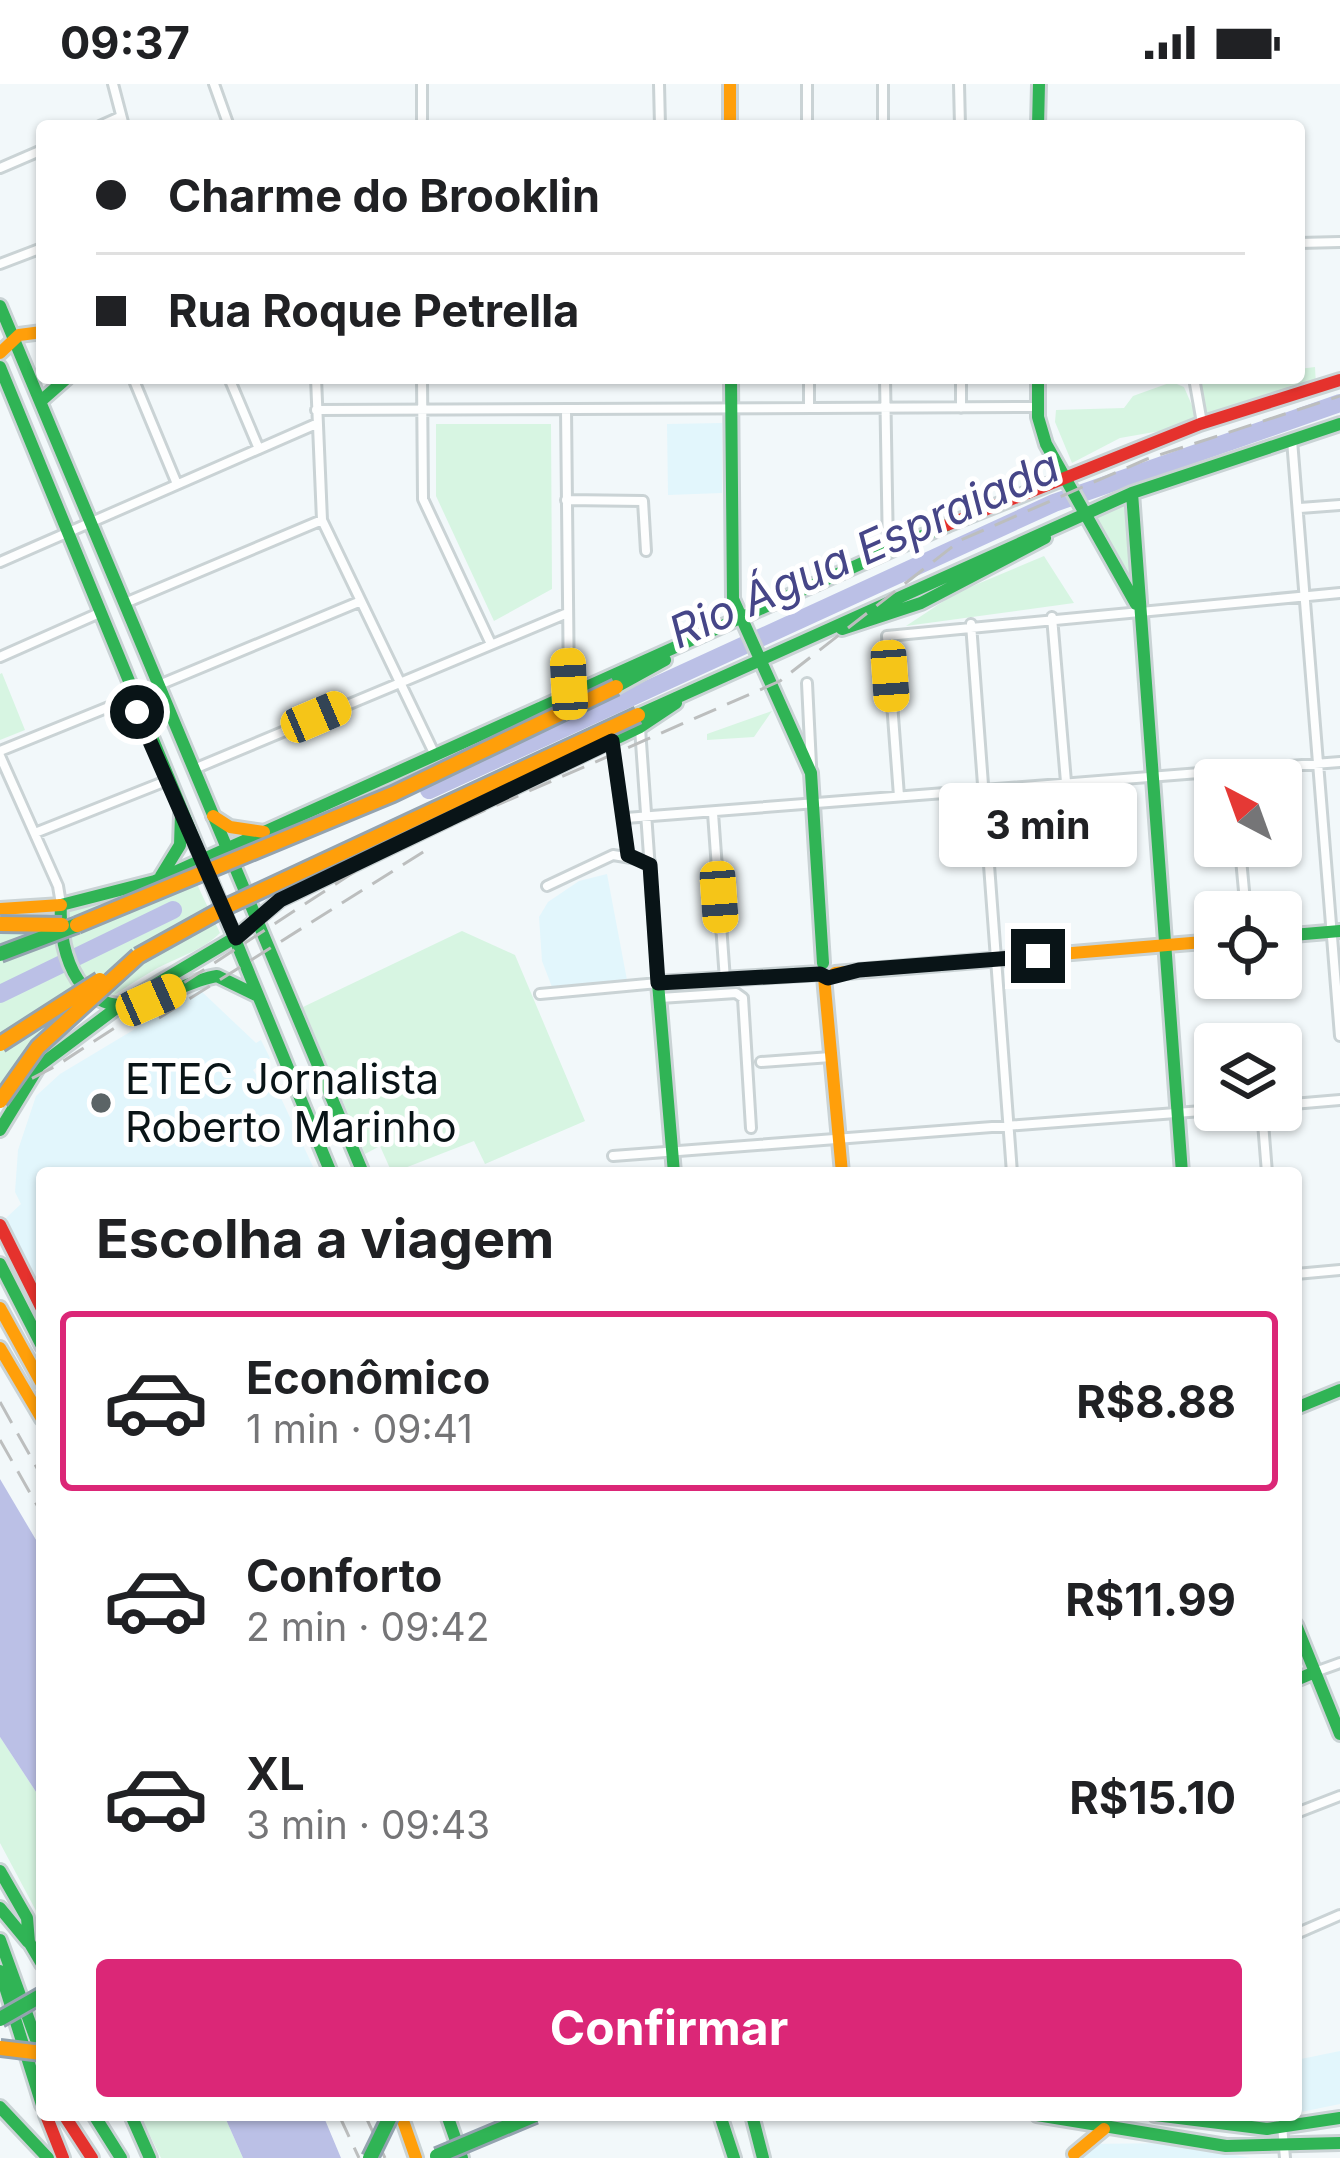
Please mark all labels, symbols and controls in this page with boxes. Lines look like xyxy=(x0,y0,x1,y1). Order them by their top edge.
text: 09:37 xyxy=(60,15,190,70)
text: Charme do Brooklin xyxy=(168,168,600,223)
text: Rua Roque Petrella xyxy=(168,283,579,338)
water label: Rio Água Espraiada xyxy=(660,438,1067,659)
car xyxy=(870,639,910,713)
car xyxy=(549,647,589,721)
route start xyxy=(110,685,164,739)
car xyxy=(276,686,356,748)
north arrow xyxy=(1194,759,1302,867)
map controls xyxy=(1194,759,1302,1131)
callout: 3 min xyxy=(939,782,1137,866)
text: 3 min xyxy=(986,801,1090,848)
car xyxy=(699,860,739,934)
button: locate xyxy=(1194,891,1302,999)
route end xyxy=(1011,929,1065,983)
car xyxy=(111,969,191,1031)
button: layers xyxy=(1194,1023,1302,1131)
place label: ETEC Jornalista Roberto Marinho xyxy=(125,1053,457,1152)
marker: ETEC Jornalista Roberto Marinho xyxy=(88,1090,114,1116)
text: Escolha a viagem xyxy=(96,1206,554,1271)
icon: car xyxy=(102,1347,210,1455)
text: Econômico xyxy=(246,1350,490,1405)
text: R$8.88 xyxy=(1076,1374,1236,1429)
text: 1 min · 09:41 xyxy=(246,1405,473,1452)
icon: car xyxy=(102,1545,210,1653)
text: Conforto xyxy=(246,1548,442,1603)
text: R$11.99 xyxy=(1065,1572,1236,1627)
text: 2 min · 09:42 xyxy=(246,1603,490,1650)
icon: car xyxy=(102,1743,210,1851)
text: XL xyxy=(246,1746,305,1801)
text: R$15.10 xyxy=(1069,1770,1236,1825)
text: 3 min · 09:43 xyxy=(246,1801,490,1848)
button: Confirmar xyxy=(96,1959,1242,2097)

